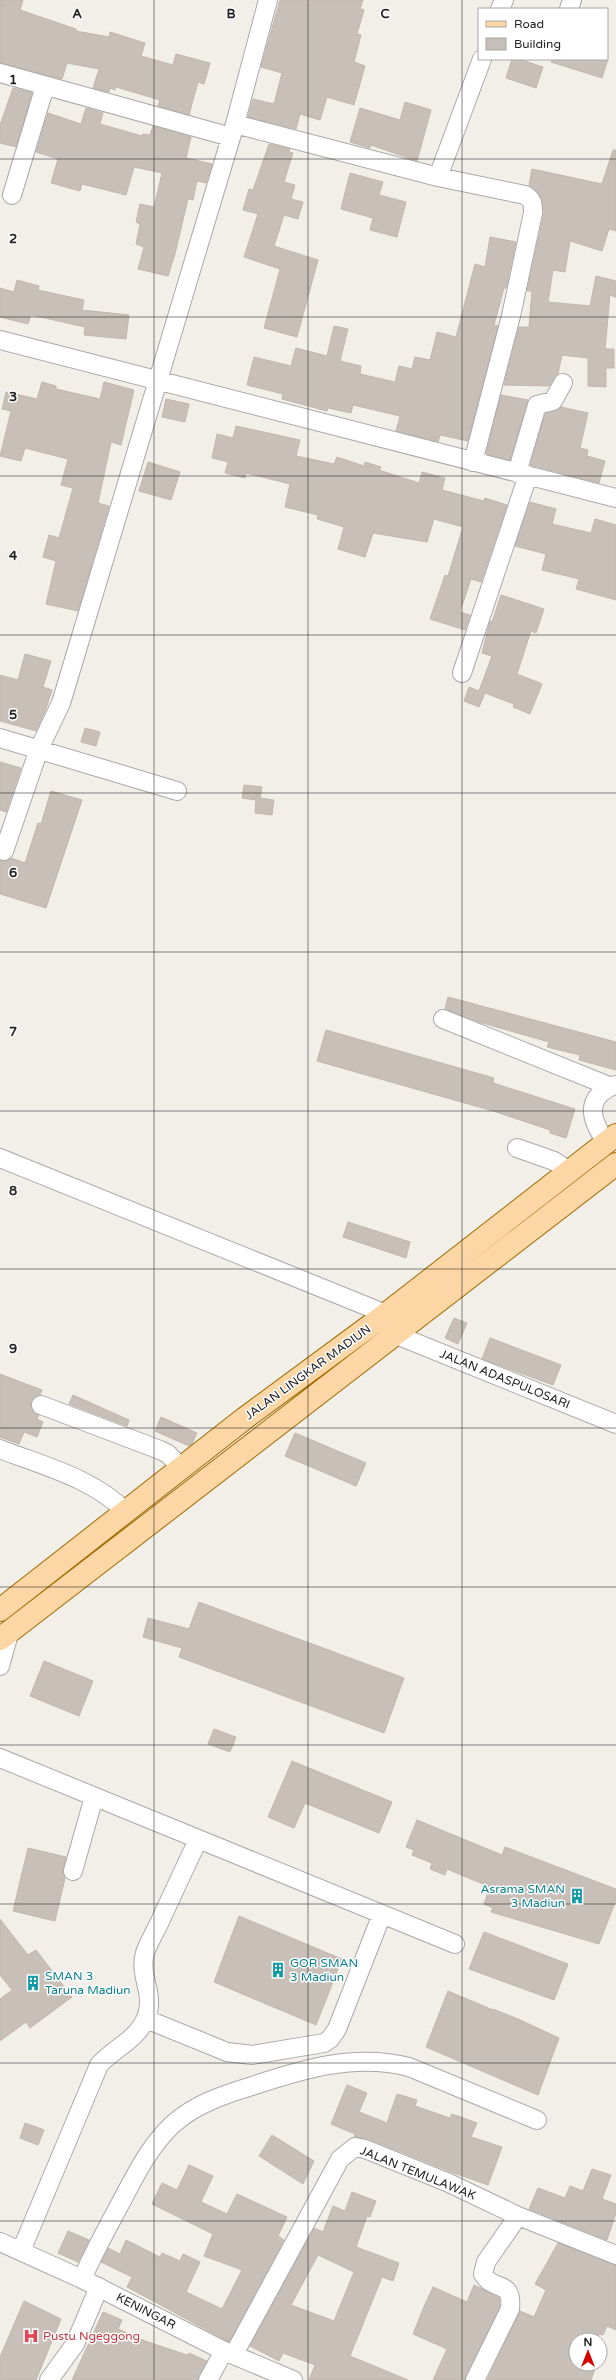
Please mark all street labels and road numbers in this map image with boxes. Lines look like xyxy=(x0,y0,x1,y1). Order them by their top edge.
street label: JALAN LINGKAR MADIUN xyxy=(242,1322,374,1422)
street label: JALAN ADASPULOSARI xyxy=(438,1346,572,1412)
street label: JALAN TEMULAWAK xyxy=(358,2143,478,2203)
street label: KENINGAR xyxy=(114,2290,178,2332)

